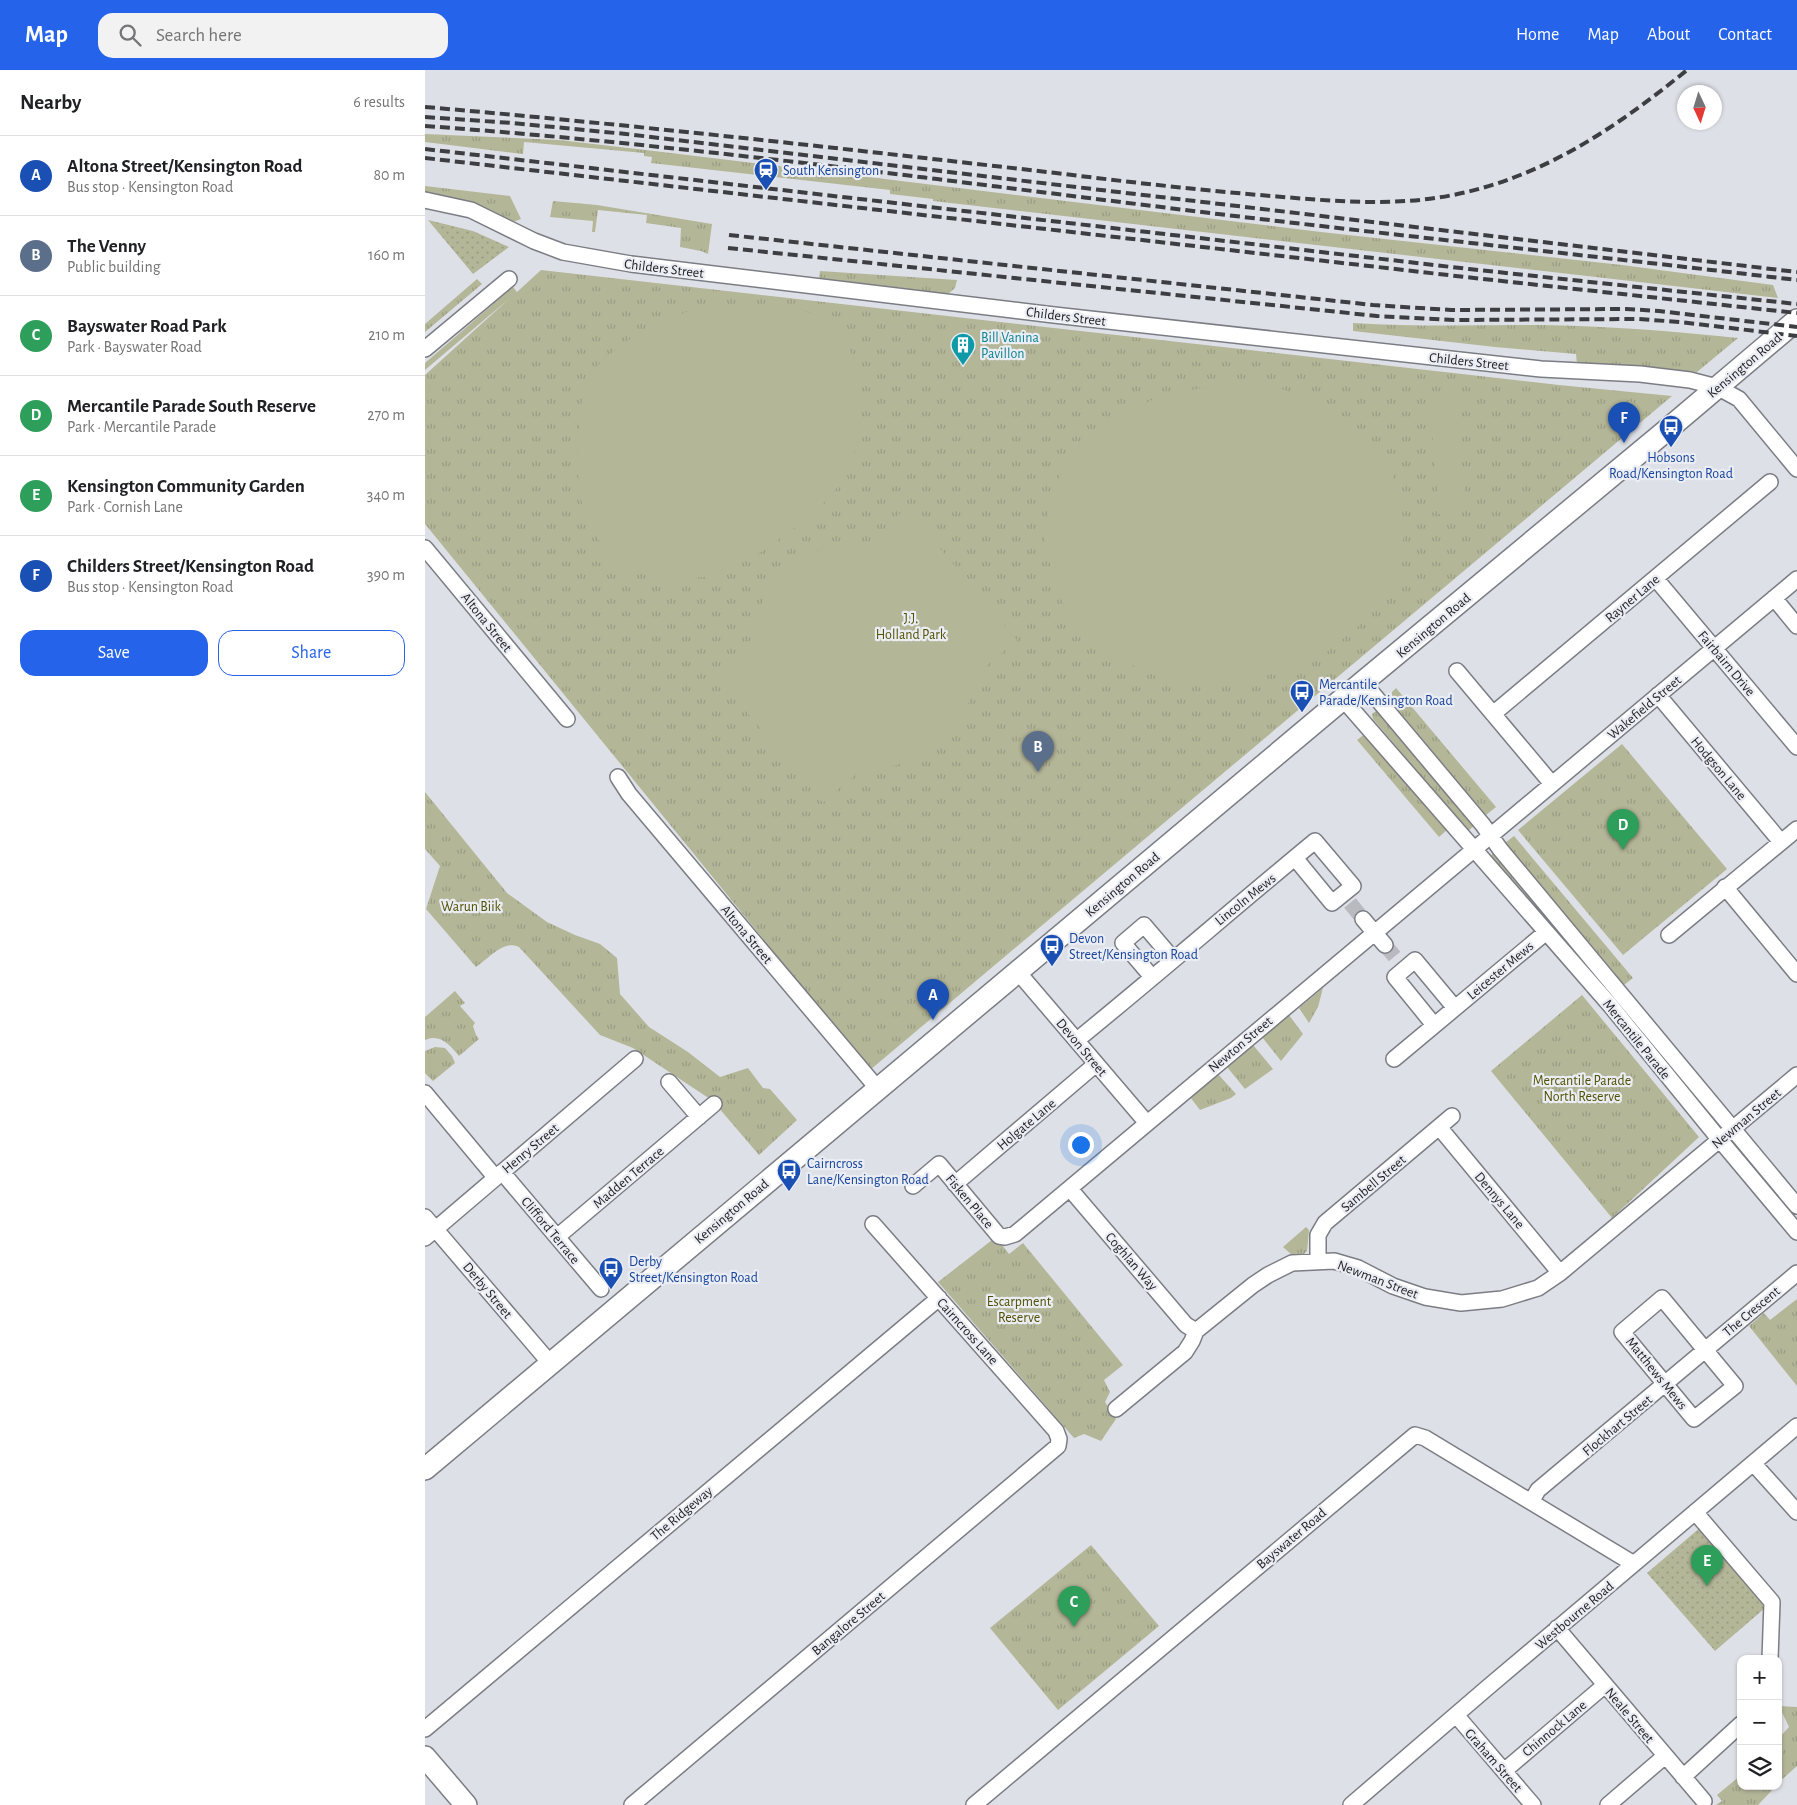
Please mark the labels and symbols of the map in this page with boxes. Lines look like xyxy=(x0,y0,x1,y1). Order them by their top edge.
north arrow xyxy=(1677,85,1722,130)
station icon: South Kensington xyxy=(753,157,779,191)
place label: South Kensington xyxy=(783,164,879,178)
street label: Childers Street xyxy=(623,257,705,281)
street label: Childers Street xyxy=(1025,305,1107,329)
place label: Bill Vanina Pavillon xyxy=(981,331,1039,361)
street label: Kensington Road xyxy=(1705,331,1784,401)
building icon: Bill Vanina Pavillon xyxy=(950,332,976,366)
street label: Childers Street xyxy=(1428,351,1510,373)
pin: F xyxy=(1608,402,1640,443)
bus stop icon: Hobsons Road/Kensington Road xyxy=(1658,414,1684,448)
place label: Hobsons Road/Kensington Road xyxy=(1609,451,1733,481)
street label: Rayner Lane xyxy=(1603,572,1662,625)
street label: Altona Street xyxy=(458,590,514,655)
street label: Kensington Road xyxy=(1394,591,1473,661)
park label: J.J. Holland Park xyxy=(876,612,947,642)
street label: Fairbairn Drive xyxy=(1695,628,1757,699)
street label: Wakefield Street xyxy=(1605,673,1684,742)
place label: Mercantile Parade/Kensington Road xyxy=(1319,678,1453,708)
bus stop icon: Mercantile Parade/Kensington Road xyxy=(1289,679,1315,713)
pin: B xyxy=(1022,731,1054,772)
street label: Hodgson Lane xyxy=(1688,734,1749,803)
pin: D xyxy=(1607,809,1639,850)
street label: Kensington Road xyxy=(1083,850,1162,920)
street label: Lincoln Mews xyxy=(1213,871,1279,928)
park label: Warun Biik xyxy=(441,900,502,914)
street label: Altona Street xyxy=(718,903,775,967)
place label: Devon Street/Kensington Road xyxy=(1069,932,1198,962)
bus stop icon: Devon Street/Kensington Road xyxy=(1039,933,1065,967)
street label: Leicester Mews xyxy=(1465,939,1537,1002)
pin: A xyxy=(917,979,949,1020)
street label: Mercantile Parade xyxy=(1600,997,1673,1082)
street label: Newton Street xyxy=(1206,1014,1276,1075)
street label: Devon Street xyxy=(1053,1016,1110,1080)
park label: Mercantile Parade North Reserve xyxy=(1533,1074,1631,1104)
street label: Newman Street xyxy=(1710,1086,1784,1152)
street label: Holgate Lane xyxy=(995,1096,1059,1153)
street label: Henry Street xyxy=(500,1121,562,1176)
your location xyxy=(1068,1132,1094,1158)
street label: Madden Terrace xyxy=(591,1144,667,1211)
street label: Sambell Street xyxy=(1339,1152,1409,1215)
place label: Cairncross Lane/Kensington Road xyxy=(807,1157,929,1187)
bus stop icon: Cairncross Lane/Kensington Road xyxy=(776,1158,802,1192)
street label: Dennys Lane xyxy=(1472,1170,1527,1232)
street label: Fisken Place xyxy=(943,1172,996,1231)
street label: Kensington Road xyxy=(692,1177,771,1247)
street label: Clifford Terrace xyxy=(518,1194,582,1267)
street label: Coghlan Way xyxy=(1103,1230,1160,1293)
place label: Derby Street/Kensington Road xyxy=(629,1255,758,1285)
bus stop icon: Derby Street/Kensington Road xyxy=(598,1256,624,1290)
street label: Newman Street xyxy=(1335,1258,1420,1302)
street label: Derby Street xyxy=(460,1260,515,1322)
street label: The Crescent xyxy=(1721,1284,1783,1339)
park label: Escarpment Reserve xyxy=(987,1295,1052,1325)
street label: Cairncross Lane xyxy=(934,1296,1001,1368)
street label: Matthews Mews xyxy=(1623,1335,1690,1413)
street label: Flockhart Street xyxy=(1580,1392,1656,1459)
street label: The Ridgeway xyxy=(648,1484,715,1544)
street label: Bayswater Road xyxy=(1254,1506,1329,1572)
pin: E xyxy=(1691,1545,1723,1586)
street label: Westbourne Road xyxy=(1533,1579,1616,1652)
pin: C xyxy=(1058,1586,1090,1627)
street label: Bangalore Street xyxy=(809,1589,888,1658)
street label: Neale Street xyxy=(1602,1685,1657,1746)
street label: Chinnock Lane xyxy=(1520,1698,1589,1760)
street label: Graham Street xyxy=(1462,1726,1525,1795)

